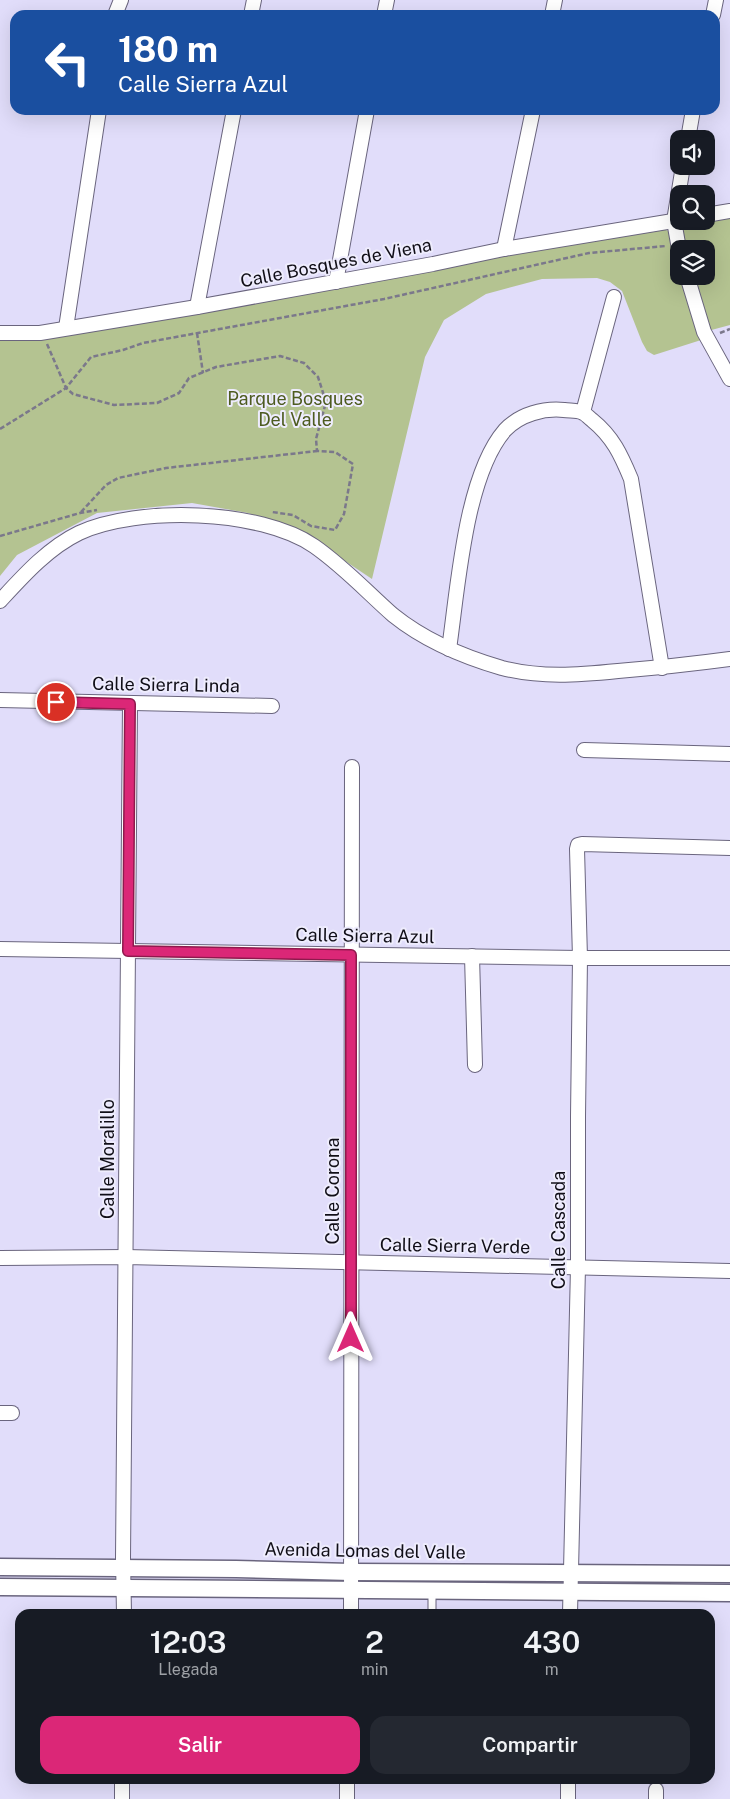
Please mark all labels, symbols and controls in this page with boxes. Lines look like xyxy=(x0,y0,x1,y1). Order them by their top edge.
text: 180 m xyxy=(118,29,218,70)
icon: left xyxy=(35,30,100,95)
text: Calle Sierra Azul xyxy=(118,71,288,97)
map controls xyxy=(670,130,715,285)
button: sound xyxy=(670,130,715,175)
button: search xyxy=(670,185,715,230)
street label: Calle Bosques de Viena xyxy=(238,234,433,291)
button: layers xyxy=(670,240,715,285)
park label: Parque Bosques Del Valle xyxy=(227,388,363,430)
street label: Calle Sierra Linda xyxy=(92,673,240,696)
pin xyxy=(35,681,77,723)
icon: arrive xyxy=(42,688,70,716)
street label: Calle Sierra Azul xyxy=(295,924,435,947)
street label: Calle Moralillo xyxy=(97,1099,118,1219)
street label: Calle Corona xyxy=(322,1138,343,1244)
street label: Calle Cascada xyxy=(548,1171,569,1289)
street label: Calle Sierra Verde xyxy=(380,1234,530,1257)
position arrow xyxy=(324,1311,376,1363)
street label: Avenida Lomas del Valle xyxy=(264,1538,466,1563)
text: 12:03 xyxy=(150,1624,226,1660)
text: 2 xyxy=(365,1624,384,1660)
text: 430 xyxy=(523,1624,580,1660)
text: Llegada xyxy=(158,1660,218,1679)
text: min xyxy=(361,1660,388,1679)
text: m xyxy=(545,1660,558,1679)
button: Salir xyxy=(40,1716,360,1774)
button: Compartir xyxy=(370,1716,690,1774)

